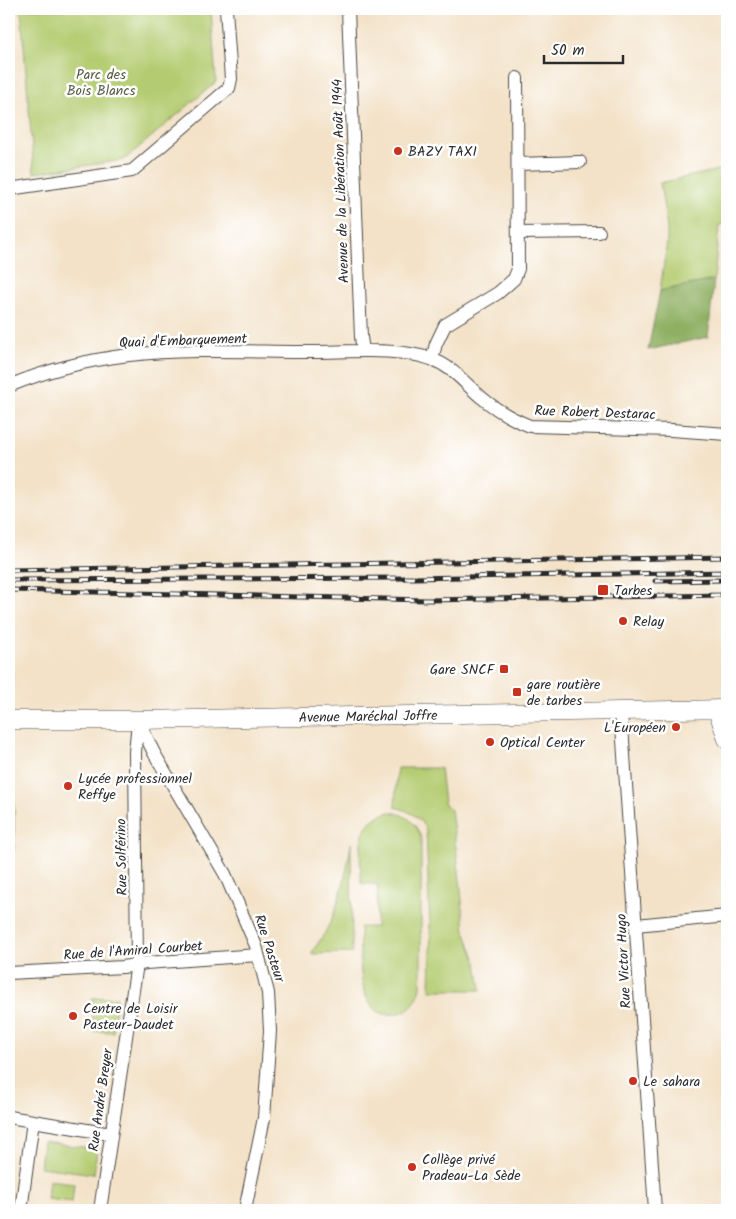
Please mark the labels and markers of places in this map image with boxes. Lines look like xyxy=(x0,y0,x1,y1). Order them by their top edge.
place label: BAZY TAXI xyxy=(408,141,477,163)
marker: BAZY TAXI xyxy=(392,145,404,157)
place label: Tarbes xyxy=(614,580,652,602)
marker: Tarbes xyxy=(596,583,610,597)
place label: Relay xyxy=(633,611,664,633)
marker: Relay xyxy=(617,615,629,627)
place label: Gare SNCF xyxy=(430,659,496,681)
marker: Gare SNCF xyxy=(498,663,510,675)
place label: gare routière de tarbes xyxy=(526,674,601,712)
marker: gare routière de tarbes xyxy=(511,686,523,698)
place label: L'Européen xyxy=(604,717,666,739)
marker: L'Européen xyxy=(670,721,682,733)
place label: Optical Center xyxy=(500,732,586,754)
marker: Optical Center xyxy=(484,736,496,748)
place label: Lycée professionnel Reffye xyxy=(78,768,193,806)
marker: Lycée professionnel Reffye xyxy=(62,780,74,792)
place label: Centre de Loisir Pasteur-Daudet xyxy=(83,998,179,1036)
marker: Centre de Loisir Pasteur-Daudet xyxy=(67,1010,79,1022)
place label: Le sahara xyxy=(643,1071,700,1093)
marker: Le sahara xyxy=(627,1075,639,1087)
place label: Collège privé Pradeau-La Sède xyxy=(422,1149,521,1187)
marker: Collège privé Pradeau-La Sède xyxy=(406,1161,418,1173)

